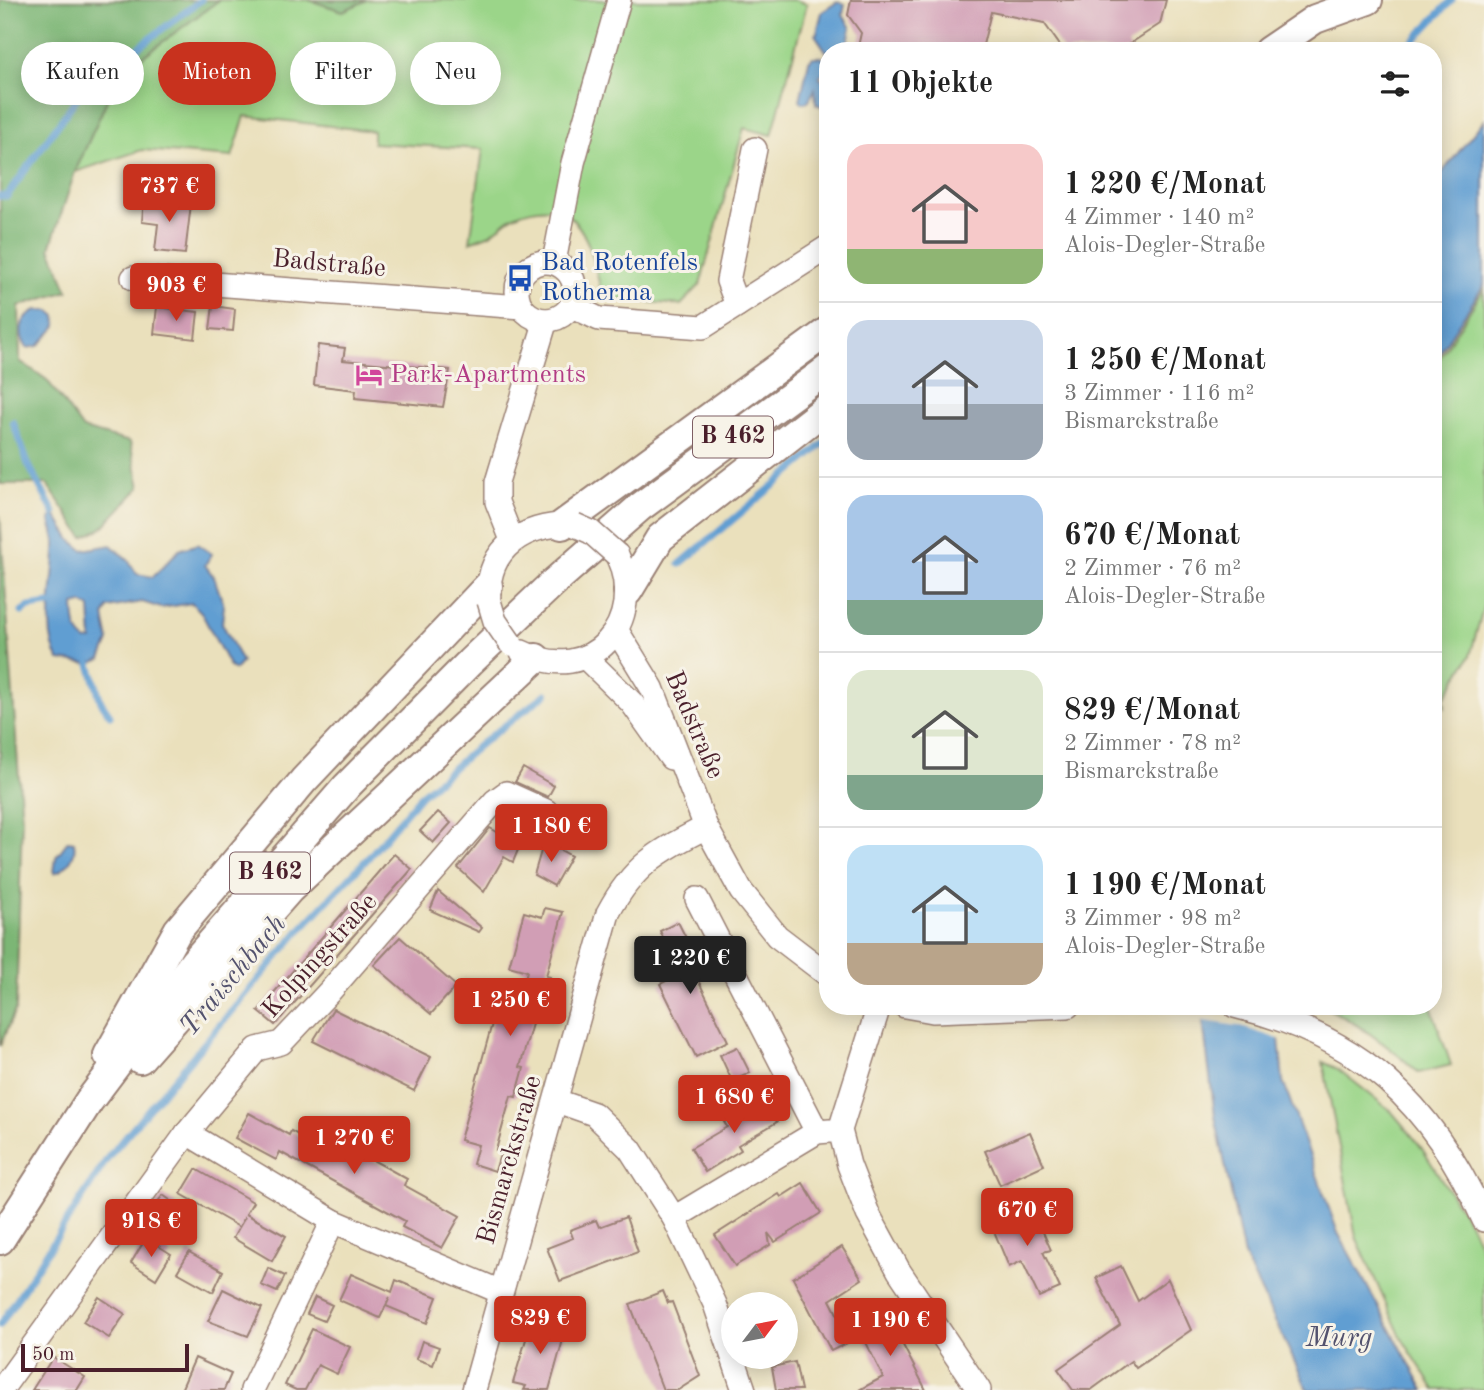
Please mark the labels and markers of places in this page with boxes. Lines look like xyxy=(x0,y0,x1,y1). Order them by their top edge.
pin: 737 € xyxy=(120,164,218,224)
place label: Bad Rotenfels Rotherma xyxy=(541,250,698,306)
bus stop icon: Bad Rotenfels Rotherma xyxy=(505,263,535,293)
pin: 903 € xyxy=(127,264,225,323)
hotel icon: Park-Apartments xyxy=(354,360,384,390)
place label: Park-Apartments xyxy=(390,362,586,388)
pin: 1 180 € xyxy=(486,804,616,864)
pin: 1 220 € xyxy=(625,936,755,996)
pin: 1 250 € xyxy=(445,978,575,1038)
pin: 1 680 € xyxy=(669,1076,799,1135)
pin: 1 270 € xyxy=(289,1116,419,1176)
pin: 670 € xyxy=(978,1188,1076,1248)
pin: 918 € xyxy=(102,1200,200,1259)
pin: 829 € xyxy=(491,1296,589,1356)
pin: 1 190 € xyxy=(825,1298,955,1358)

